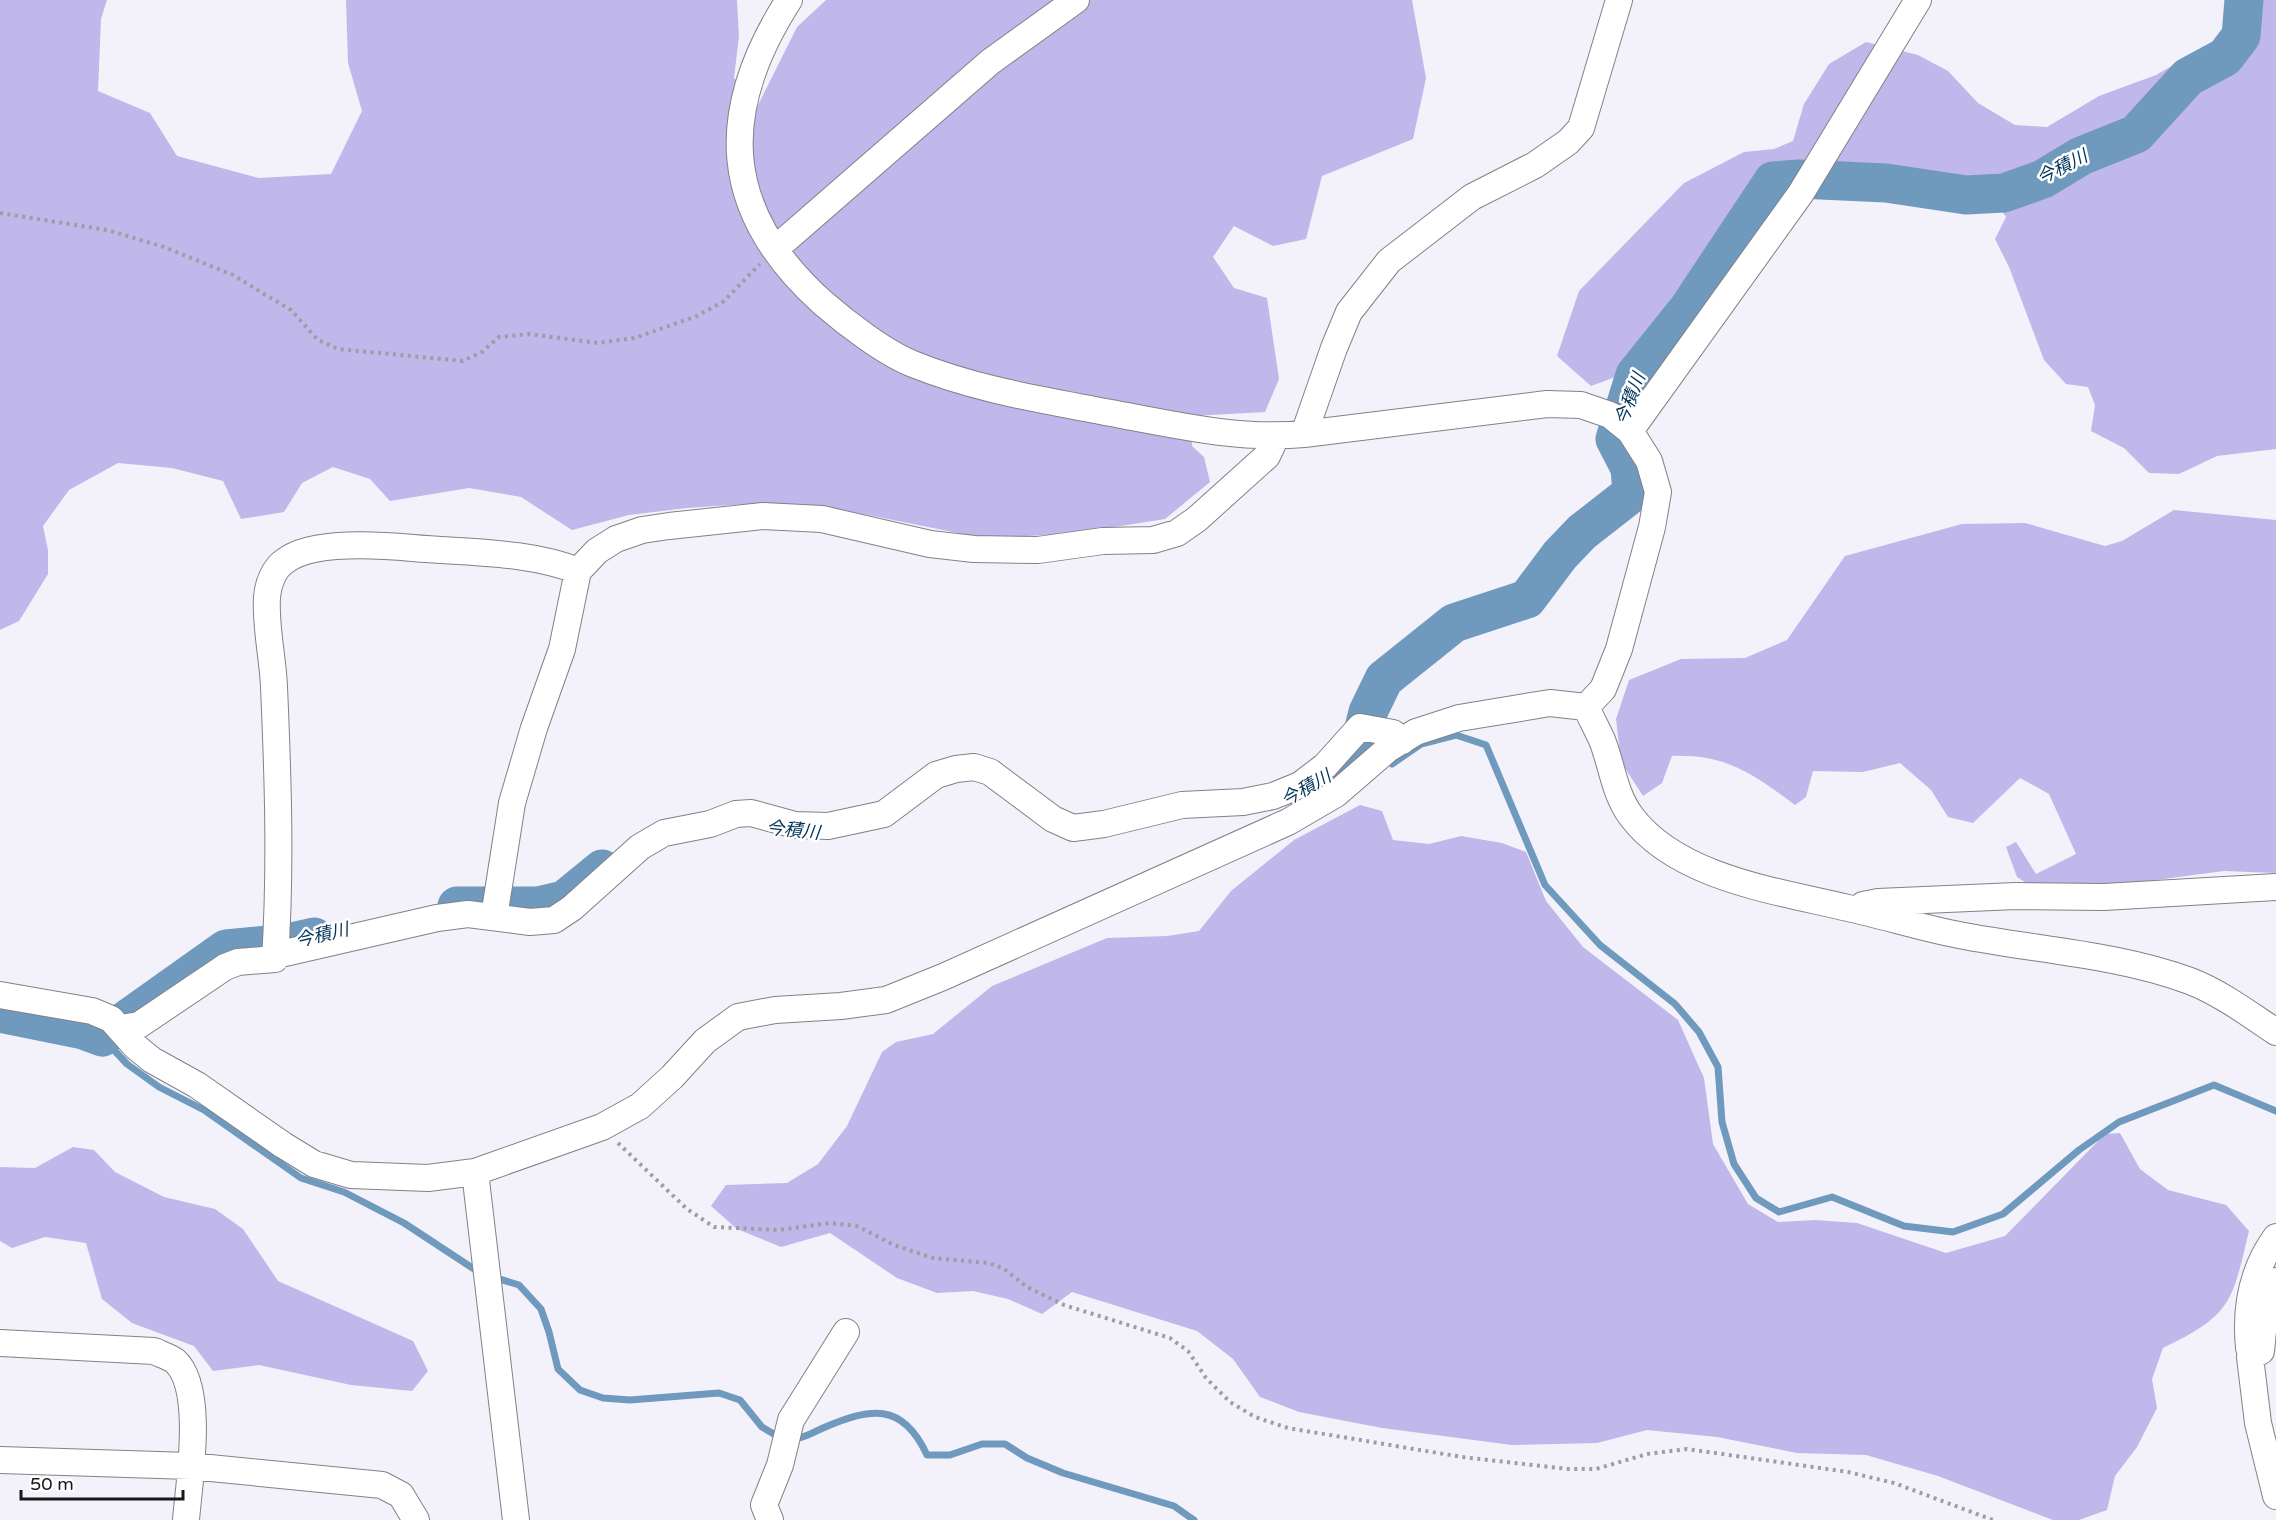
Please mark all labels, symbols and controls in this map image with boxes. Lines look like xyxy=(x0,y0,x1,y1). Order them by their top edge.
water label: 今積川 xyxy=(2033,144,2093,189)
water label: 今積川 xyxy=(1610,368,1651,428)
water label: 今積川 xyxy=(1277,764,1337,811)
water label: 今積川 xyxy=(765,816,823,844)
water label: 今積川 xyxy=(293,918,353,952)
scale bar xyxy=(21,1463,183,1501)
text: 50 m xyxy=(30,1473,74,1495)

